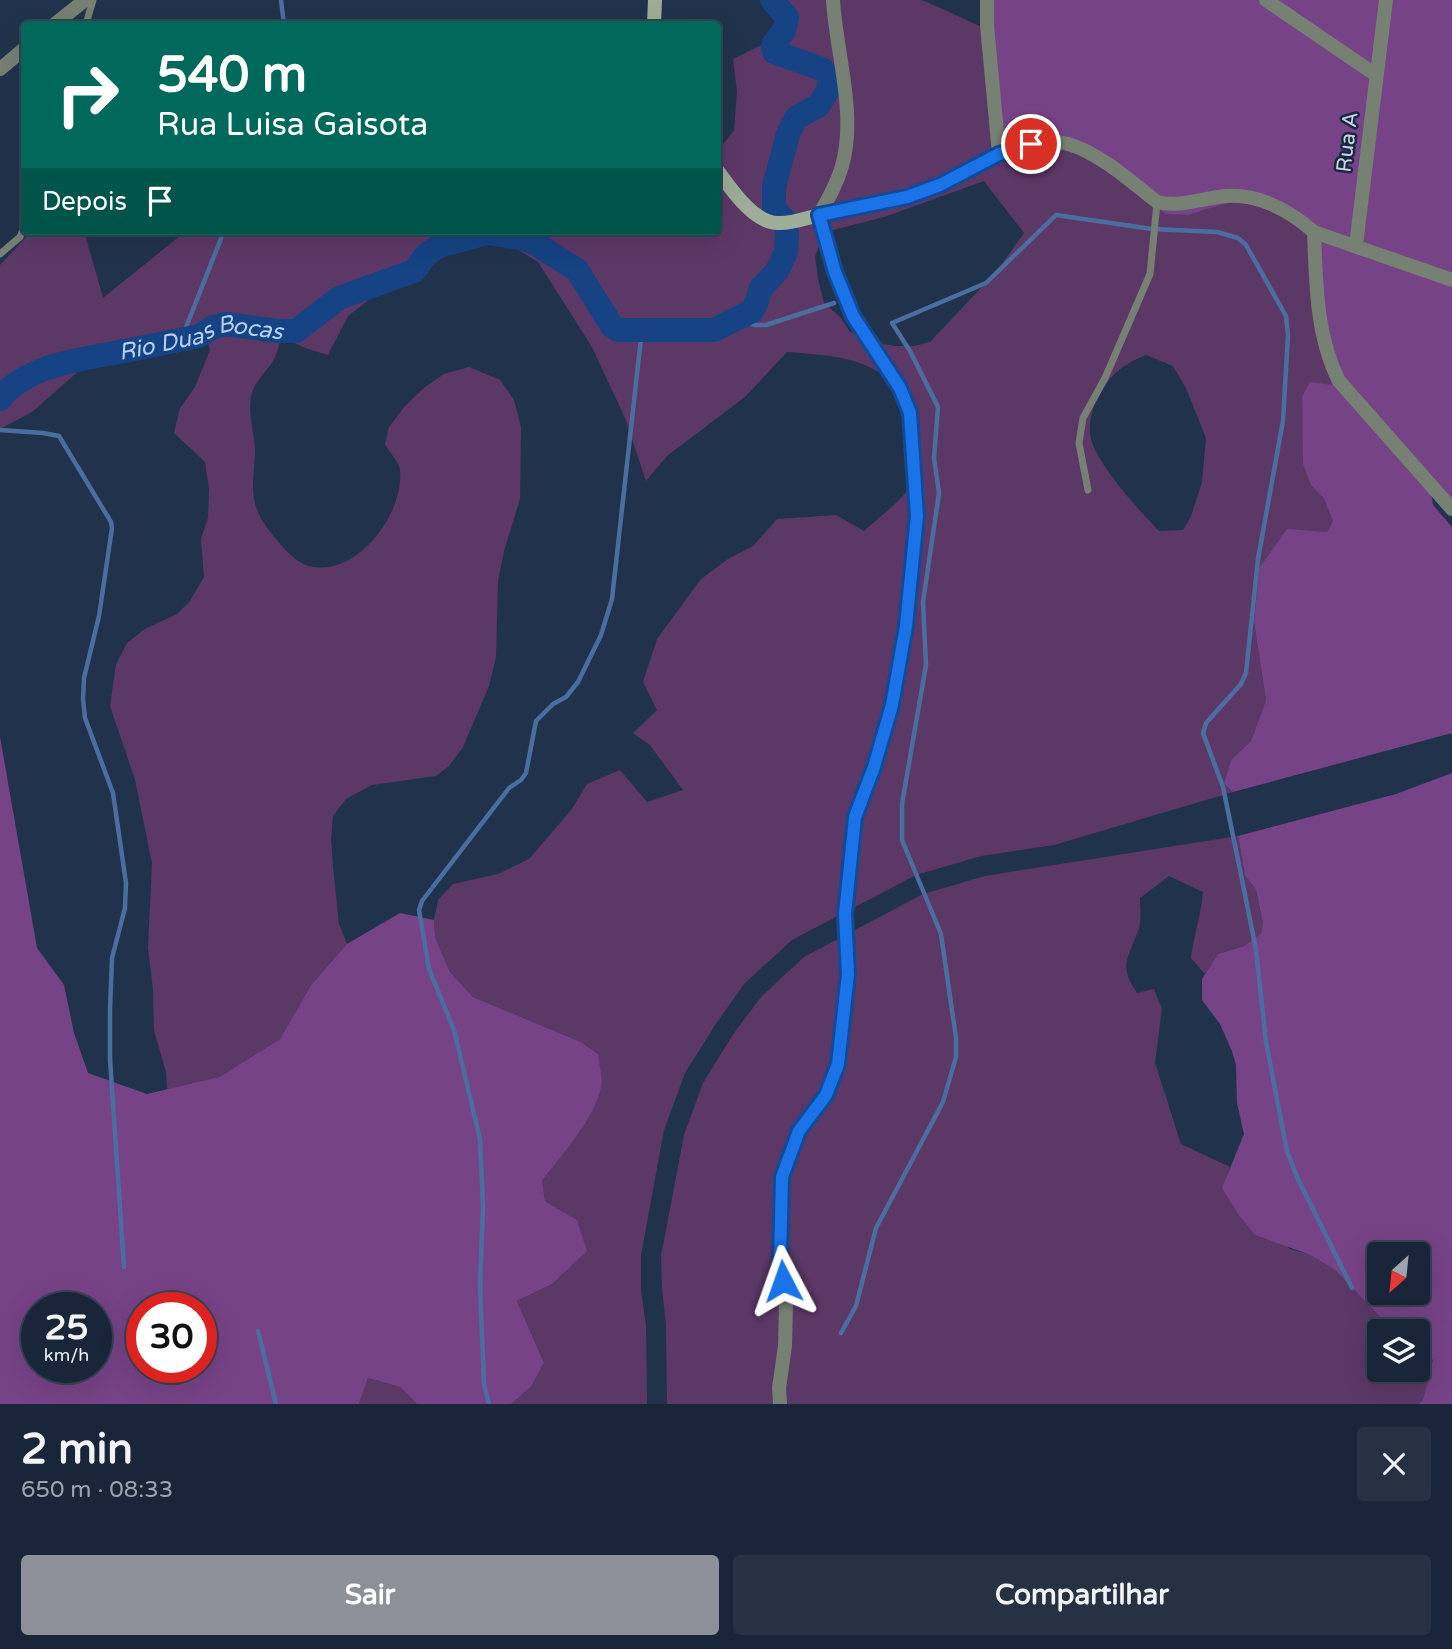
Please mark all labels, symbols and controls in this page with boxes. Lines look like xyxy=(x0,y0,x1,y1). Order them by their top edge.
text: 540 m xyxy=(157,46,307,105)
icon: right xyxy=(42,49,133,140)
text: Rua Luisa Gaisota xyxy=(157,106,428,144)
street label: Rua A xyxy=(1331,110,1364,174)
pin xyxy=(1001,114,1061,174)
icon: arrive xyxy=(1012,125,1050,163)
icon: arrive xyxy=(141,182,179,220)
text: Depois xyxy=(42,186,127,217)
water label: Rio Duas Bocas xyxy=(116,309,286,367)
north arrow xyxy=(1367,1242,1430,1306)
map controls xyxy=(1367,1242,1430,1382)
position arrow xyxy=(746,1244,820,1318)
speed limit sign: 30 xyxy=(126,1292,217,1383)
text: 25 xyxy=(45,1307,88,1349)
button: layers xyxy=(1367,1319,1430,1382)
text: km/h xyxy=(44,1344,89,1366)
text: 2 min xyxy=(21,1424,133,1475)
button: close xyxy=(1357,1427,1431,1501)
text: 650 m · 08:33 xyxy=(21,1476,173,1504)
button: Sair xyxy=(21,1555,719,1635)
button: Compartilhar xyxy=(733,1555,1431,1635)

